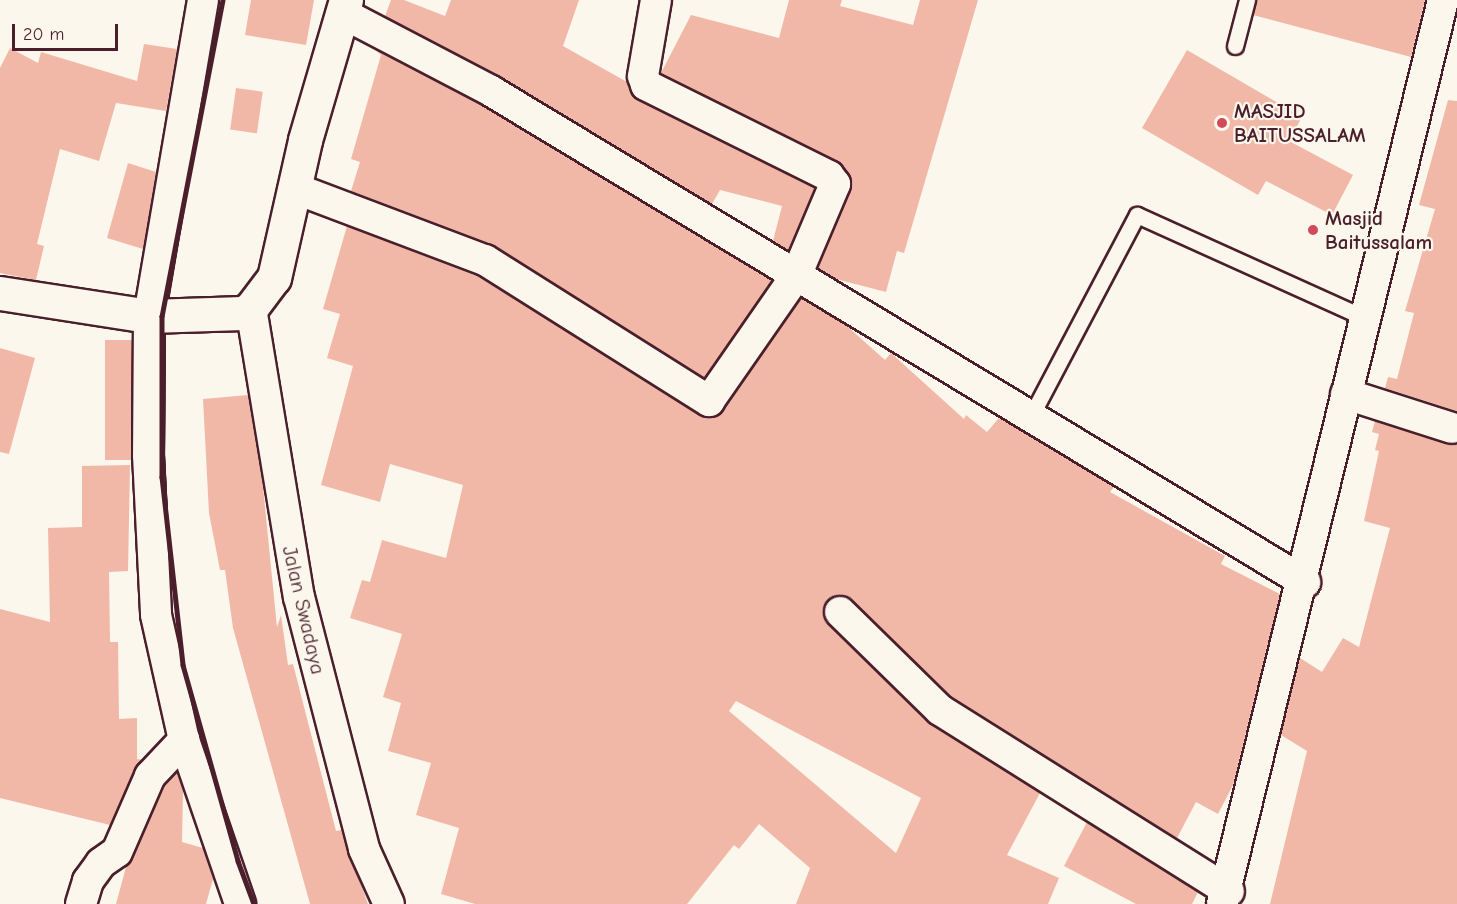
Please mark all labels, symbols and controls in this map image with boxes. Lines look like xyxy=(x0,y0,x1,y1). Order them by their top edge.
scale bar xyxy=(15,12,122,50)
text: 20 m xyxy=(23,24,64,45)
place label: MASJID BAITUSSALAM xyxy=(1234,98,1366,148)
marker: MASJID BAITUSSALAM xyxy=(1215,116,1229,130)
place label: Masjid Baitussalam xyxy=(1325,205,1432,255)
marker: Masjid Baitussalam xyxy=(1306,223,1320,237)
street label: Jalan Swadaya xyxy=(277,543,331,677)

